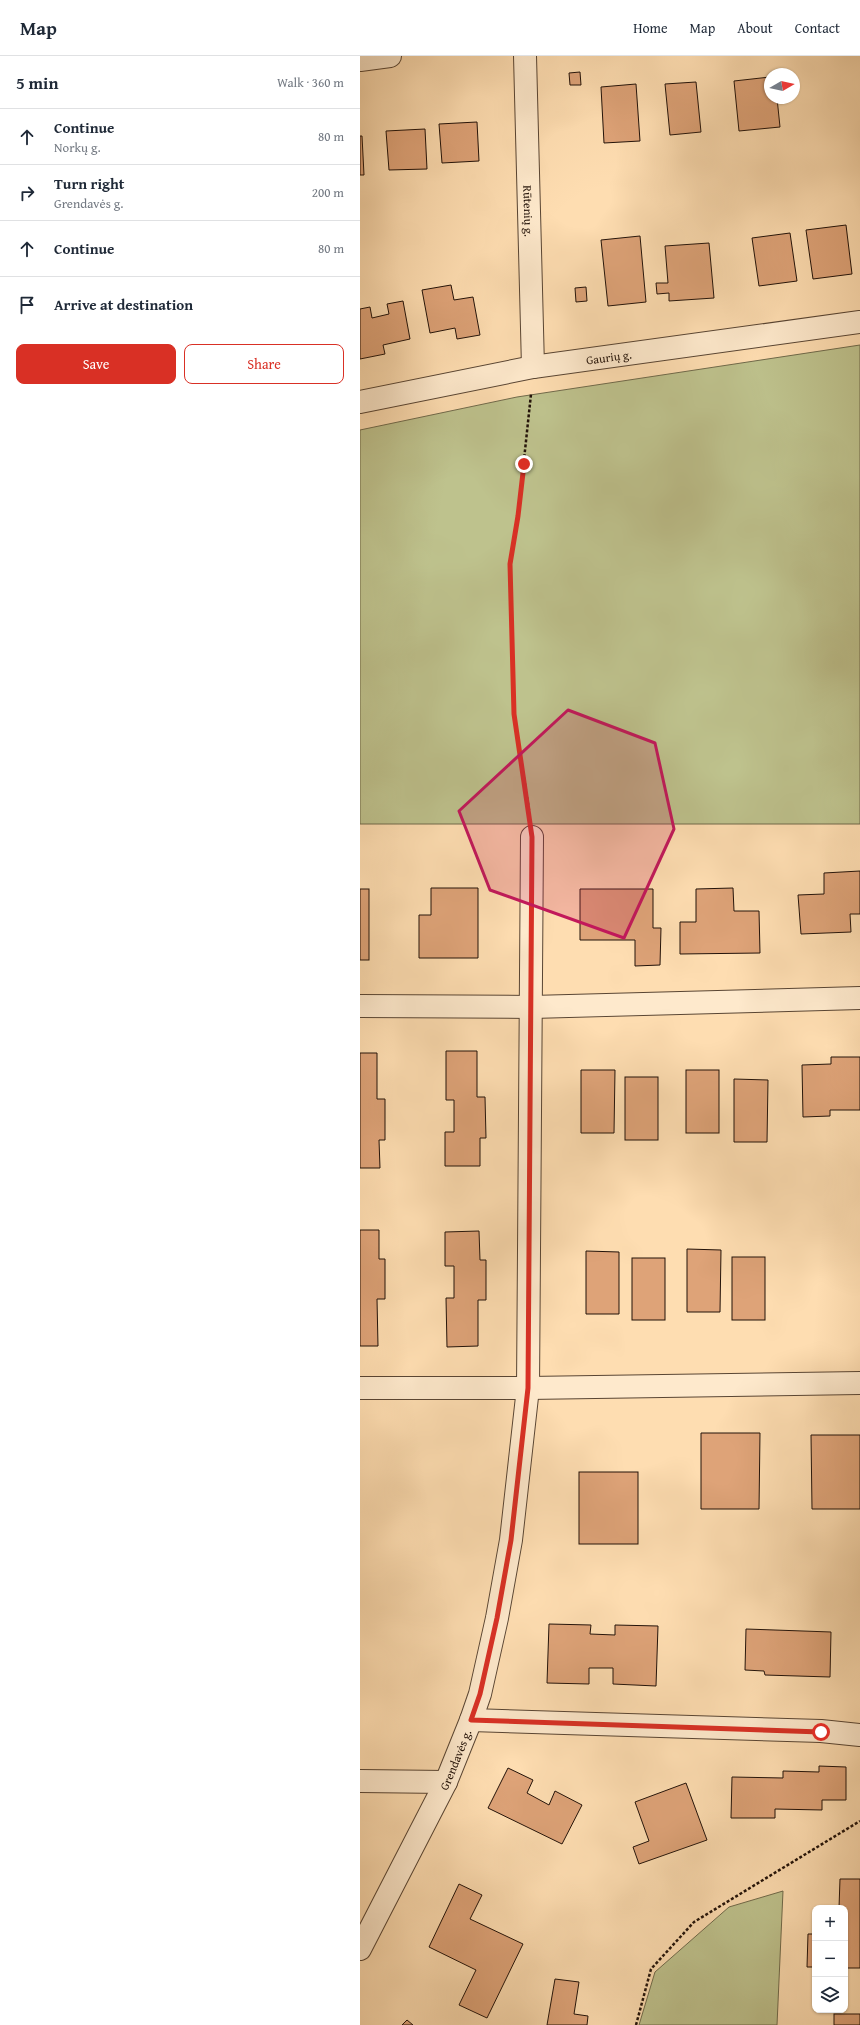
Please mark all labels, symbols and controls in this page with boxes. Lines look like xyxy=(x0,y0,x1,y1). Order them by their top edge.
text: Map xyxy=(20,14,57,42)
text: Home xyxy=(633,18,668,38)
text: Map xyxy=(690,18,715,38)
text: About xyxy=(737,18,773,38)
text: Contact xyxy=(795,18,840,38)
north arrow xyxy=(764,68,800,104)
text: 5 min xyxy=(16,70,58,95)
text: Walk · 360 m xyxy=(277,73,344,92)
text: Continue xyxy=(54,117,115,138)
icon: ahead xyxy=(16,126,38,148)
text: 80 m xyxy=(318,127,344,146)
text: Norkų g. xyxy=(54,138,101,157)
text: Turn right xyxy=(54,173,125,194)
icon: right xyxy=(16,182,38,204)
text: 200 m xyxy=(312,183,344,202)
street label: Rūtenių g. xyxy=(520,185,538,237)
text: Grendavės g. xyxy=(54,194,123,213)
icon: ahead xyxy=(16,238,38,260)
text: Continue xyxy=(54,238,115,259)
text: 80 m xyxy=(318,239,344,258)
icon: arrive xyxy=(16,294,38,316)
text: Arrive at destination xyxy=(54,294,193,315)
button: Save xyxy=(16,344,176,384)
button: Share xyxy=(184,344,344,384)
street label: Gaurių g. xyxy=(585,345,633,368)
route end xyxy=(515,455,533,473)
route start xyxy=(812,1723,830,1741)
street label: Grendavės g. xyxy=(435,1727,475,1793)
map controls xyxy=(812,1905,848,2013)
button: + xyxy=(812,1905,848,1941)
button: − xyxy=(812,1941,848,1977)
button: layers xyxy=(812,1977,848,2013)

